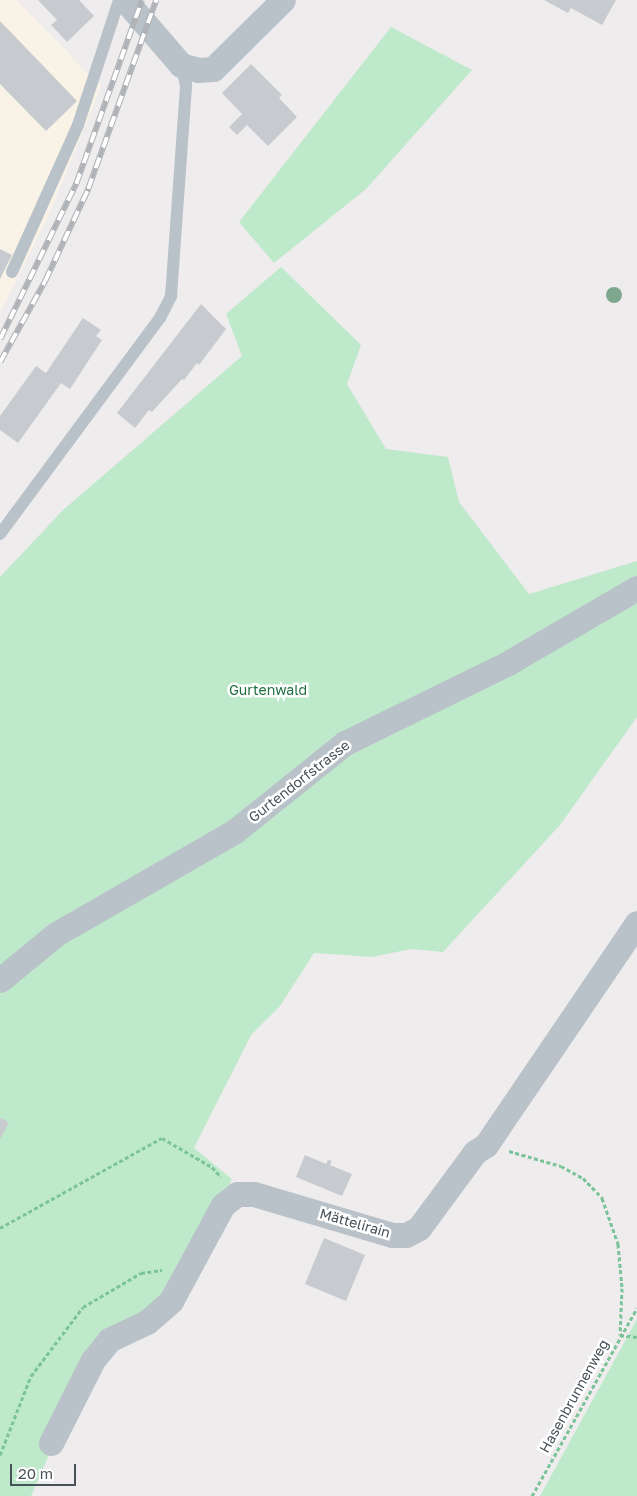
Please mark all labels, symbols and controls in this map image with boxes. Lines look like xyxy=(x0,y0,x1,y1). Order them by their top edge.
park label: Gurtenwald xyxy=(229,682,307,698)
street label: Gurtendorfstrasse xyxy=(245,736,353,826)
street label: Mättelirain xyxy=(318,1205,392,1241)
street label: Hasenbrunnenweg xyxy=(536,1336,612,1456)
scale bar xyxy=(12,1454,79,1486)
text: 20 m xyxy=(18,1464,53,1482)

